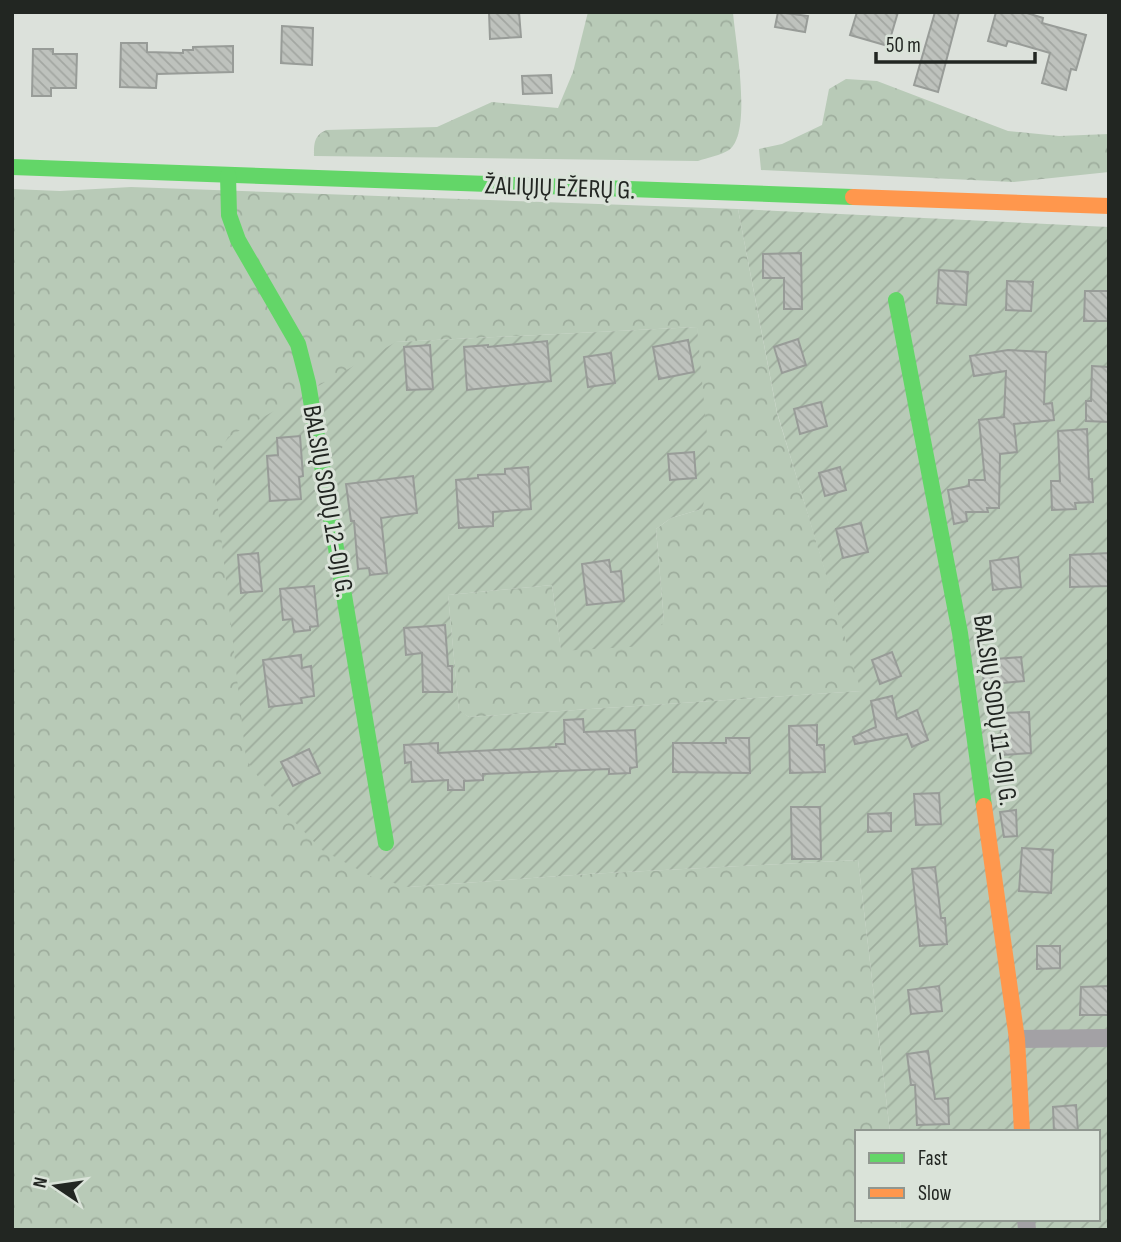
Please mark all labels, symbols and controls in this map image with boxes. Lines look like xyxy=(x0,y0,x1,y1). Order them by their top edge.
scale bar xyxy=(876,21,1035,65)
text: 50 m xyxy=(886,33,921,58)
street label: ŽALIŲJŲ EŽERŲ G. xyxy=(484,170,636,207)
street label: BALSIŲ SODŲ 12-OJI G. xyxy=(295,403,360,600)
street label: BALSIŲ SODŲ 11-OJI G. xyxy=(966,613,1023,808)
legend xyxy=(855,1130,1100,1221)
text: Fast xyxy=(918,1146,948,1171)
north arrow xyxy=(21,1151,91,1221)
text: N xyxy=(29,1175,53,1190)
text: Slow xyxy=(918,1181,952,1206)

